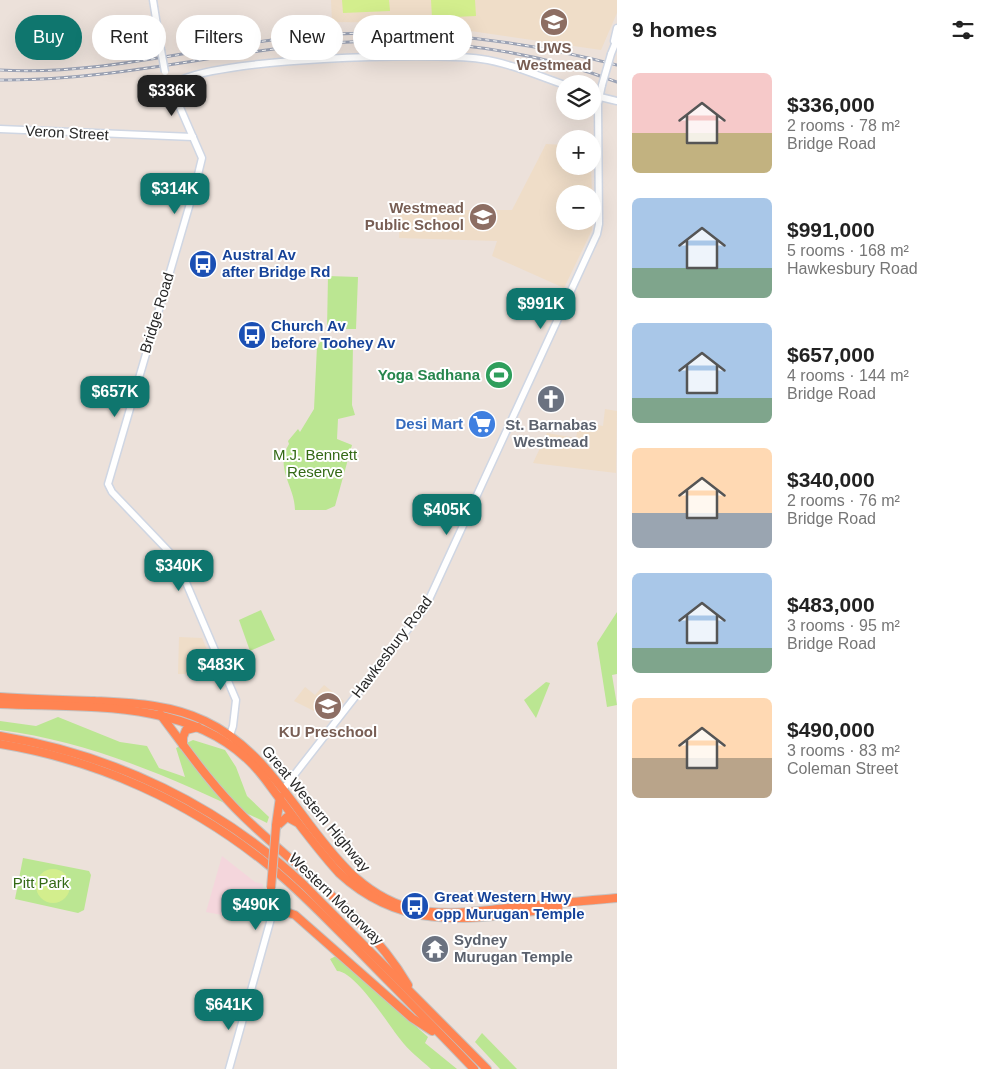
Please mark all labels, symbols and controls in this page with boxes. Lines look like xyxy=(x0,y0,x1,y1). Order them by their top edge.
school or university icon: UWS Westmead xyxy=(539,7,569,37)
chip: Buy xyxy=(15,15,82,60)
chip: Rent xyxy=(92,15,166,60)
chip: Filters xyxy=(176,15,261,60)
chip: New xyxy=(271,15,343,60)
chip: Apartment xyxy=(353,15,472,60)
icon: filters xyxy=(949,16,977,44)
text: 9 homes xyxy=(632,18,717,41)
place label: UWS Westmead xyxy=(517,39,591,73)
pin: $336K xyxy=(137,74,207,117)
map controls xyxy=(556,75,601,230)
button: layers xyxy=(556,75,601,120)
text: $336K xyxy=(148,82,196,99)
icon: home xyxy=(672,93,732,153)
text: $336,000 xyxy=(787,93,875,116)
text: 2 rooms · 78 m² xyxy=(787,117,900,134)
street label: Veron Street xyxy=(25,122,110,143)
button: + xyxy=(556,130,601,175)
text: Bridge Road xyxy=(787,135,876,152)
pin: $314K xyxy=(140,172,210,215)
text: $314K xyxy=(151,180,199,197)
button: − xyxy=(556,185,601,230)
place label: Westmead Public School xyxy=(365,199,464,233)
school or university icon: Westmead Public School xyxy=(468,202,498,232)
icon: home xyxy=(672,218,732,278)
text: $991,000 xyxy=(787,218,875,241)
text: 5 rooms · 168 m² xyxy=(787,242,909,259)
place label: Austral Av after Bridge Rd xyxy=(222,246,330,280)
bus stop icon: Austral Av after Bridge Rd xyxy=(188,249,218,279)
text: Hawkesbury Road xyxy=(787,260,918,277)
street label: Bridge Road xyxy=(136,270,177,355)
pin: $991K xyxy=(506,288,576,330)
text: $991K xyxy=(517,295,565,312)
place label: Church Av before Toohey Av xyxy=(271,317,396,351)
bus stop icon: Church Av before Toohey Av xyxy=(237,320,267,350)
icon: home xyxy=(672,343,732,403)
text: $657,000 xyxy=(787,343,875,366)
sports icon: Yoga Sadhana xyxy=(484,360,514,390)
place label: Yoga Sadhana xyxy=(378,366,481,383)
text: 4 rooms · 144 m² xyxy=(787,367,909,384)
pin: $657K xyxy=(80,376,150,418)
text: $657K xyxy=(91,383,139,400)
church icon: St. Barnabas Westmead xyxy=(536,384,566,414)
text: Bridge Road xyxy=(787,385,876,402)
supermarket icon: Desi Mart xyxy=(467,409,497,439)
place label: Desi Mart xyxy=(395,415,463,432)
place label: St. Barnabas Westmead xyxy=(505,416,597,450)
park label: M.J. Bennett Reserve xyxy=(273,446,358,480)
icon: home xyxy=(672,468,732,528)
text: $340,000 xyxy=(787,468,875,491)
text: 2 rooms · 76 m² xyxy=(787,492,900,509)
pin: $405K xyxy=(412,494,482,536)
text: $405K xyxy=(423,501,471,518)
text: Bridge Road xyxy=(787,510,876,527)
pin: $340K xyxy=(144,550,214,592)
text: $340K xyxy=(155,557,203,574)
street label: Hawkesbury Road xyxy=(348,593,435,701)
icon: home xyxy=(672,593,732,653)
text: $483,000 xyxy=(787,593,875,616)
text: 3 rooms · 95 m² xyxy=(787,617,900,634)
text: Bridge Road xyxy=(787,635,876,652)
pin: $483K xyxy=(186,648,256,691)
text: $483K xyxy=(197,656,245,673)
school or university icon: KU Preschool xyxy=(313,691,343,721)
icon: home xyxy=(672,718,732,778)
text: $490,000 xyxy=(787,718,875,741)
place label: KU Preschool xyxy=(279,723,377,740)
street label: Great Western Highway xyxy=(259,742,374,875)
text: 3 rooms · 83 m² xyxy=(787,742,900,759)
text: Coleman Street xyxy=(787,760,898,777)
street label: Western Motorway xyxy=(286,849,387,948)
park label: Pitt Park xyxy=(13,874,70,891)
pin: $490K xyxy=(221,888,291,931)
place label: Great Western Hwy opp Murugan Temple xyxy=(434,888,585,922)
bus stop icon: Great Western Hwy opp Murugan Temple xyxy=(400,891,430,921)
text: $490K xyxy=(232,896,280,913)
place label: Sydney Murugan Temple xyxy=(454,931,573,965)
temple icon: Sydney Murugan Temple xyxy=(420,934,450,964)
pin: $641K xyxy=(194,988,264,1031)
text: $641K xyxy=(205,996,253,1013)

